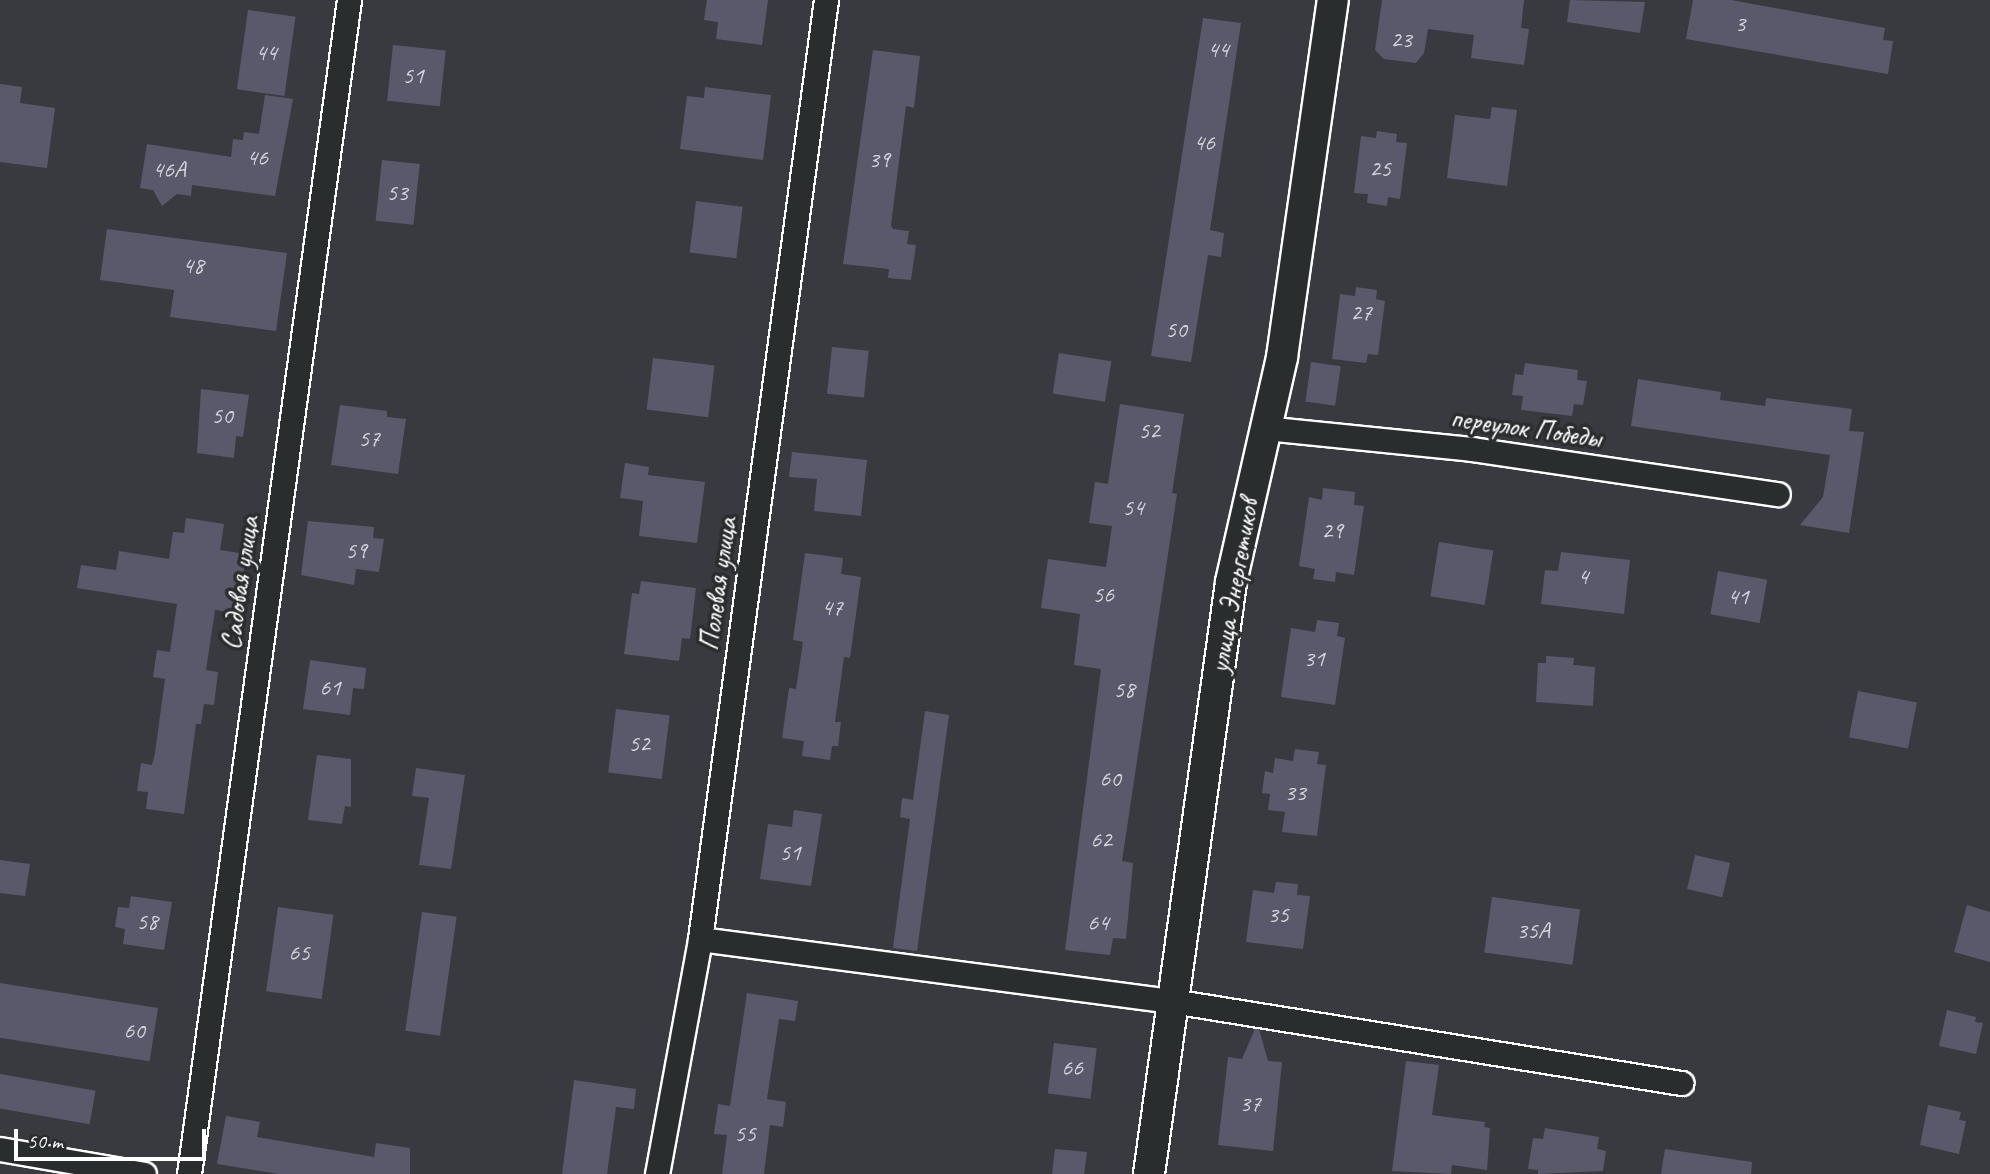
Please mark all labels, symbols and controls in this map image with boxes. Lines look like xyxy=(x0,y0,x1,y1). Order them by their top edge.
house number: 3 xyxy=(1735,10,1745,38)
house number: 23 xyxy=(1390,26,1412,54)
house number: 44 xyxy=(1207,36,1229,64)
house number: 44 xyxy=(255,39,277,67)
house number: 51 xyxy=(402,62,424,90)
house number: 46 xyxy=(1193,129,1215,157)
house number: 46 xyxy=(246,144,268,172)
house number: 39 xyxy=(868,146,890,174)
house number: 25 xyxy=(1369,155,1391,183)
house number: 46А xyxy=(152,156,186,184)
house number: 53 xyxy=(386,179,408,207)
house number: 48 xyxy=(182,252,204,280)
house number: 27 xyxy=(1350,299,1372,327)
house number: 50 xyxy=(1165,316,1187,344)
street label: переулок Победы xyxy=(1448,401,1604,455)
house number: 50 xyxy=(211,402,233,430)
house number: 52 xyxy=(1138,417,1160,445)
house number: 57 xyxy=(358,425,380,453)
house number: 54 xyxy=(1122,494,1144,522)
street label: улица Энергетиков xyxy=(1202,497,1266,675)
street label: Садовая улица xyxy=(214,513,266,653)
street label: Полевая улица xyxy=(692,515,744,653)
house number: 29 xyxy=(1321,517,1343,545)
house number: 59 xyxy=(345,537,367,565)
house number: 4 xyxy=(1578,563,1588,591)
house number: 56 xyxy=(1092,581,1114,609)
house number: 41 xyxy=(1727,583,1749,611)
house number: 47 xyxy=(821,594,843,622)
house number: 31 xyxy=(1303,645,1325,673)
house number: 61 xyxy=(319,674,341,702)
house number: 58 xyxy=(1113,676,1135,704)
house number: 52 xyxy=(628,730,650,758)
house number: 60 xyxy=(1099,765,1121,793)
house number: 33 xyxy=(1284,779,1306,807)
house number: 62 xyxy=(1090,826,1112,854)
house number: 51 xyxy=(779,839,801,867)
house number: 35 xyxy=(1267,901,1289,929)
house number: 58 xyxy=(136,908,158,936)
house number: 64 xyxy=(1087,909,1109,937)
house number: 35А xyxy=(1516,917,1550,945)
house number: 65 xyxy=(288,939,310,967)
house number: 60 xyxy=(123,1017,145,1045)
house number: 66 xyxy=(1061,1054,1083,1082)
house number: 37 xyxy=(1239,1090,1261,1118)
scale bar xyxy=(18,1114,210,1158)
house number: 55 xyxy=(734,1120,756,1148)
text: 50 m xyxy=(27,1128,63,1154)

